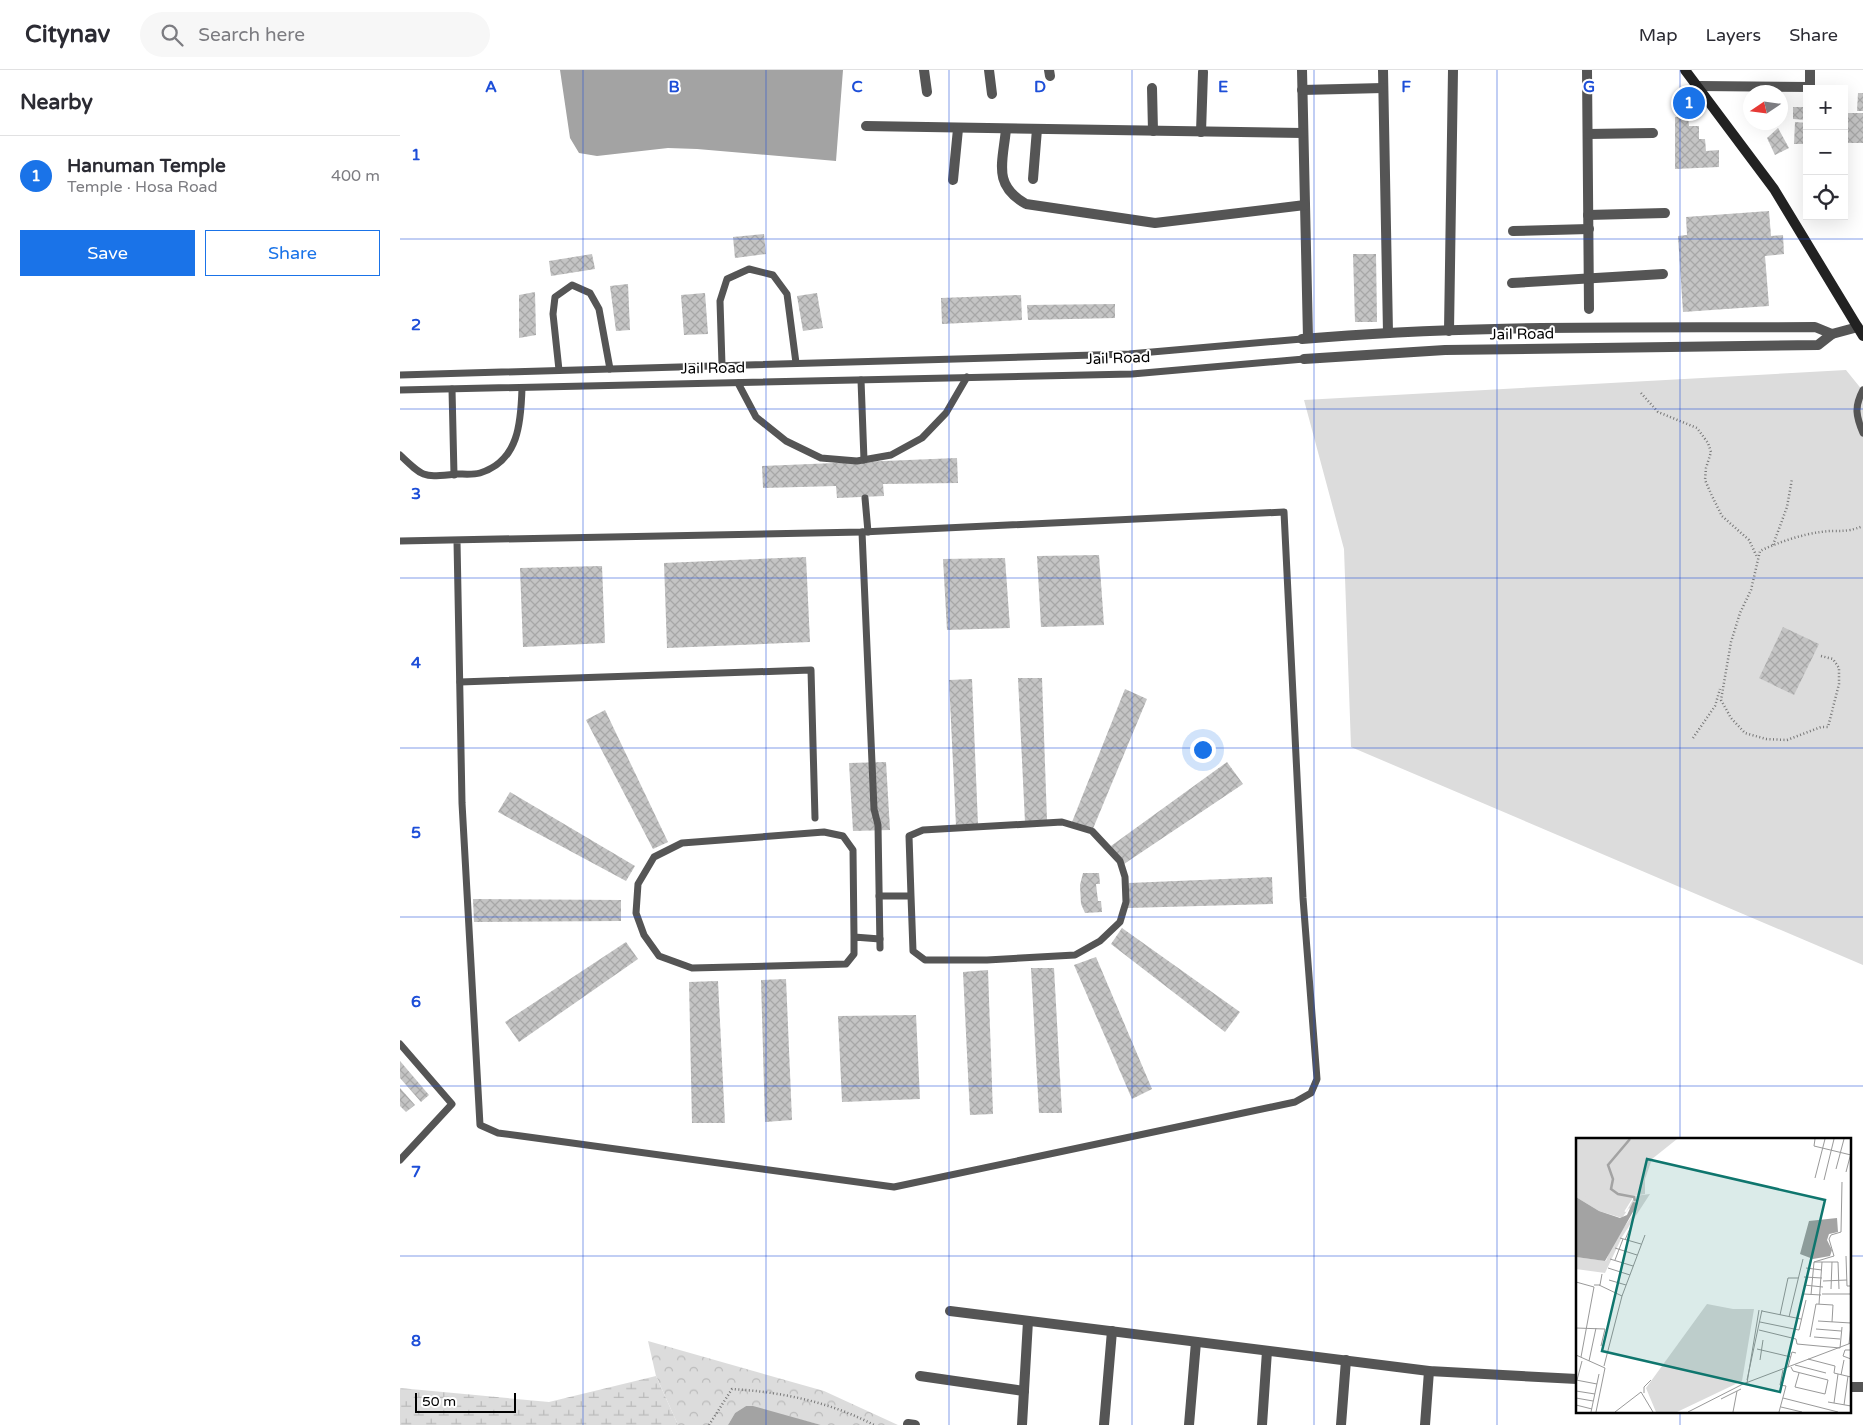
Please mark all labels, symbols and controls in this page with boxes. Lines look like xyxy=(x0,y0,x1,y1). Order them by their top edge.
search box xyxy=(140,12,490,57)
text: Citynav xyxy=(25,20,110,49)
icon: search xyxy=(158,21,186,49)
text: Search here xyxy=(198,24,305,46)
text: Map xyxy=(1639,24,1678,46)
text: Layers xyxy=(1706,24,1761,46)
text: Share xyxy=(1789,24,1838,46)
text: A xyxy=(485,77,497,97)
text: B xyxy=(668,77,680,97)
text: C xyxy=(851,77,863,97)
text: D xyxy=(1034,77,1046,97)
text: E xyxy=(1218,77,1228,97)
text: F xyxy=(1401,77,1411,97)
text: G xyxy=(1583,77,1595,97)
pin: 1 xyxy=(1673,84,1705,122)
north arrow xyxy=(1743,85,1788,130)
map controls xyxy=(1803,85,1848,220)
button: + xyxy=(1803,85,1848,130)
text: Nearby xyxy=(20,90,93,115)
button: − xyxy=(1803,130,1848,175)
text: 1 xyxy=(411,145,421,165)
text: Hanuman Temple xyxy=(67,155,226,177)
text: 1 xyxy=(31,166,41,186)
text: 400 m xyxy=(331,166,380,186)
button: locate xyxy=(1803,175,1848,220)
text: Temple · Hosa Road xyxy=(67,177,218,197)
button: Save xyxy=(20,230,195,276)
button: Share xyxy=(205,230,380,276)
text: 2 xyxy=(411,315,421,335)
street label: Jail Road xyxy=(1490,324,1554,344)
street label: Jail Road xyxy=(1085,348,1151,368)
street label: Jail Road xyxy=(681,358,745,378)
text: 3 xyxy=(411,484,421,504)
text: 4 xyxy=(411,653,421,673)
your location xyxy=(1190,737,1216,763)
text: 5 xyxy=(411,823,421,843)
text: 6 xyxy=(411,992,421,1012)
inset map xyxy=(1576,1138,1850,1412)
text: 7 xyxy=(411,1162,421,1182)
text: 8 xyxy=(411,1331,421,1351)
scale bar xyxy=(415,1390,516,1413)
text: 50 m xyxy=(422,1393,456,1410)

